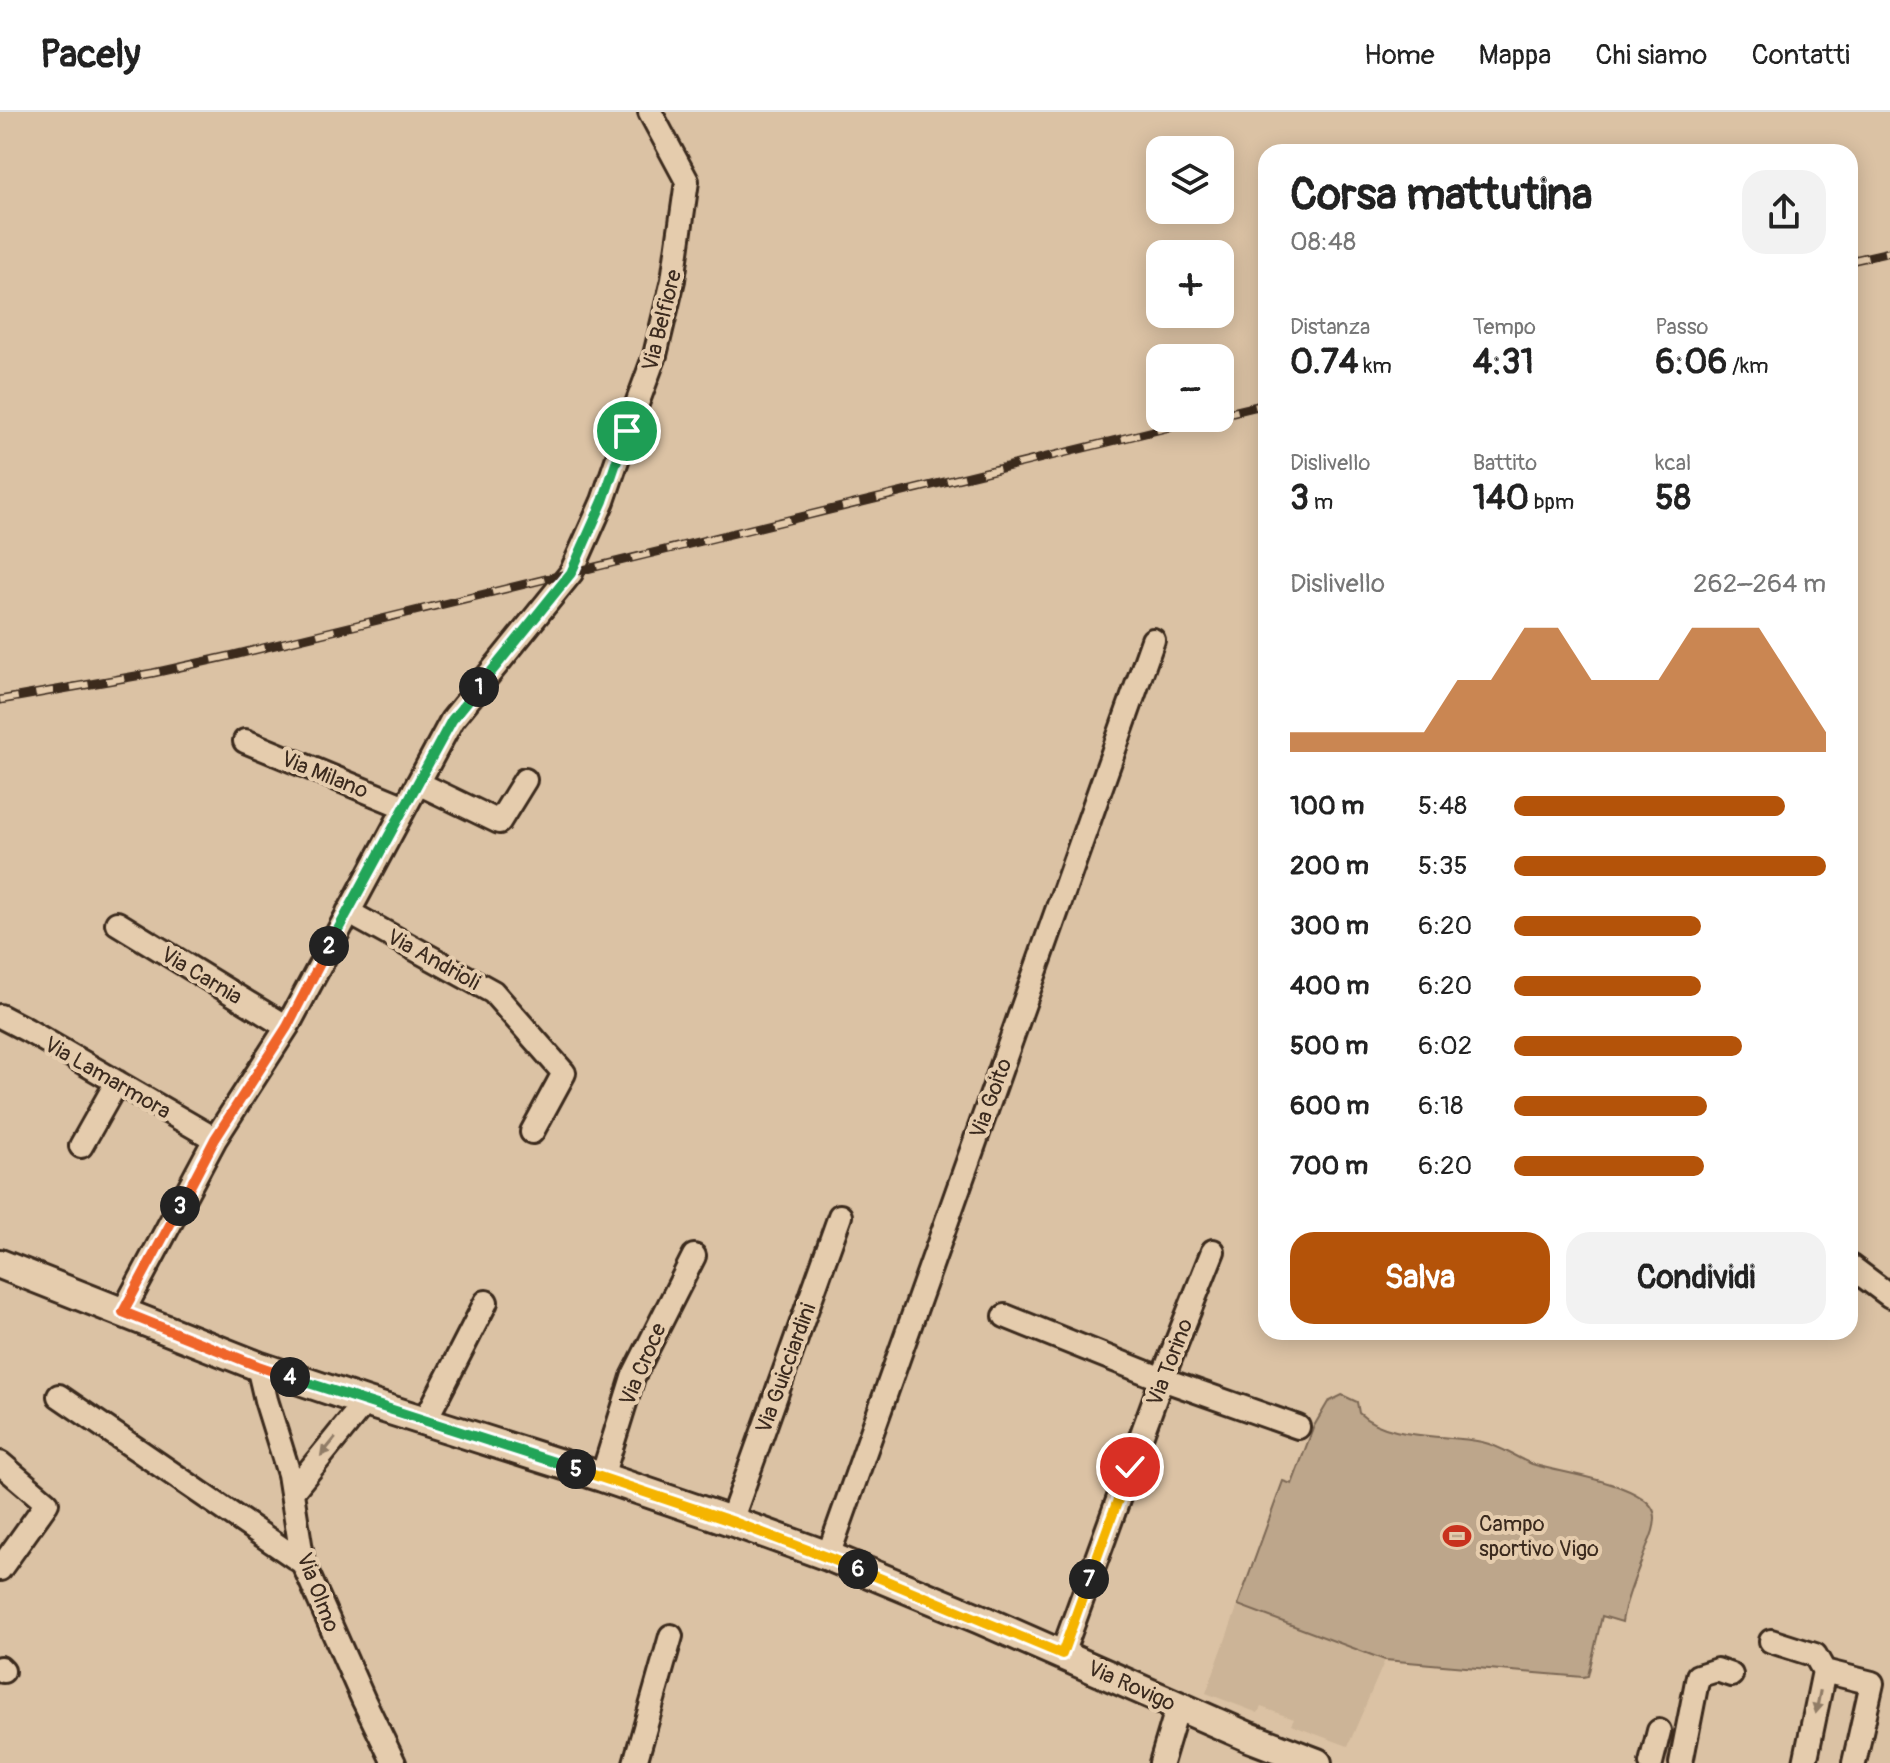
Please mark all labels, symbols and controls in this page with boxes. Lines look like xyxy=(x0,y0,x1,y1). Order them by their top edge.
text: Pacely xyxy=(40,31,140,79)
text: Home xyxy=(1364,38,1435,73)
text: Mappa xyxy=(1479,38,1551,73)
text: Chi siamo xyxy=(1595,38,1707,73)
text: Contatti xyxy=(1751,38,1850,73)
map controls xyxy=(1146,136,1234,432)
button: layers xyxy=(1146,136,1234,224)
text: Corsa mattutina xyxy=(1290,168,1592,223)
button: share xyxy=(1742,170,1826,254)
text: 08:48 xyxy=(1290,226,1356,258)
button: + xyxy=(1146,240,1234,328)
street label: Via Belfiore xyxy=(636,266,688,374)
text: Distanza xyxy=(1290,313,1370,341)
text: Tempo xyxy=(1473,313,1536,341)
text: Passo xyxy=(1655,313,1708,341)
text: 0.74 xyxy=(1290,341,1358,384)
text: 4:31 xyxy=(1473,341,1534,384)
text: 6:06 xyxy=(1655,341,1727,384)
button: − xyxy=(1146,344,1234,432)
text: km xyxy=(1358,352,1392,380)
text: /km xyxy=(1727,352,1769,380)
pin xyxy=(593,397,661,465)
icon: arrive xyxy=(605,409,649,453)
text: Dislivello xyxy=(1290,449,1370,477)
text: Battito xyxy=(1473,449,1537,477)
text: kcal xyxy=(1655,449,1691,477)
text: 3 xyxy=(1290,477,1309,520)
text: 140 xyxy=(1473,477,1529,520)
text: 58 xyxy=(1655,477,1691,520)
text: m xyxy=(1309,488,1333,516)
text: bpm xyxy=(1529,488,1574,516)
text: Dislivello xyxy=(1290,568,1385,600)
text: 262–264 m xyxy=(1693,568,1826,600)
pin: 1 xyxy=(459,667,499,707)
text: 1 xyxy=(475,673,483,701)
street label: Via Milano xyxy=(277,745,372,805)
text: 100 m xyxy=(1290,790,1364,822)
text: 5:48 xyxy=(1418,790,1467,822)
text: 200 m xyxy=(1290,850,1369,882)
text: 5:35 xyxy=(1418,850,1468,882)
text: 300 m xyxy=(1290,910,1369,942)
text: 6:20 xyxy=(1418,910,1472,942)
street label: Via Andrioli xyxy=(382,923,485,997)
pin: 2 xyxy=(309,926,349,966)
text: 2 xyxy=(323,932,335,960)
street label: Via Carnia xyxy=(156,941,247,1011)
text: 400 m xyxy=(1290,970,1369,1002)
text: 6:20 xyxy=(1418,970,1472,1002)
street label: Via Lamarmora xyxy=(39,1030,176,1125)
text: 500 m xyxy=(1290,1030,1368,1062)
text: 6:02 xyxy=(1418,1030,1472,1062)
street label: Via Goito xyxy=(964,1054,1018,1142)
text: 600 m xyxy=(1290,1090,1369,1122)
text: 6:18 xyxy=(1418,1090,1463,1122)
text: 700 m xyxy=(1290,1150,1368,1182)
text: 6:20 xyxy=(1418,1150,1472,1182)
pin: 3 xyxy=(160,1186,200,1226)
text: 3 xyxy=(174,1192,186,1220)
button: Salva xyxy=(1290,1232,1550,1324)
button: Condividi xyxy=(1566,1232,1826,1324)
street label: Via Guicciardini xyxy=(749,1299,822,1437)
street label: Via Torino xyxy=(1140,1315,1199,1410)
street label: Via Croce xyxy=(613,1319,673,1410)
pin: 4 xyxy=(270,1357,310,1397)
text: 4 xyxy=(284,1363,296,1391)
pin xyxy=(1096,1433,1164,1501)
one-way arrow xyxy=(320,1437,337,1457)
icon: check xyxy=(1108,1445,1152,1489)
pin: 5 xyxy=(556,1449,596,1489)
text: 5 xyxy=(570,1455,582,1483)
place label: Campo sportivo Vigo xyxy=(1479,1510,1599,1563)
sports icon: Campo sportivo Vigo xyxy=(1442,1521,1472,1551)
street label: Via Olmo xyxy=(290,1549,346,1636)
pin: 6 xyxy=(838,1549,878,1589)
text: 6 xyxy=(852,1555,864,1583)
pin: 7 xyxy=(1069,1559,1109,1599)
text: 7 xyxy=(1083,1565,1095,1593)
street label: Via Rovigo xyxy=(1083,1654,1180,1718)
one-way arrow xyxy=(1811,1689,1823,1714)

